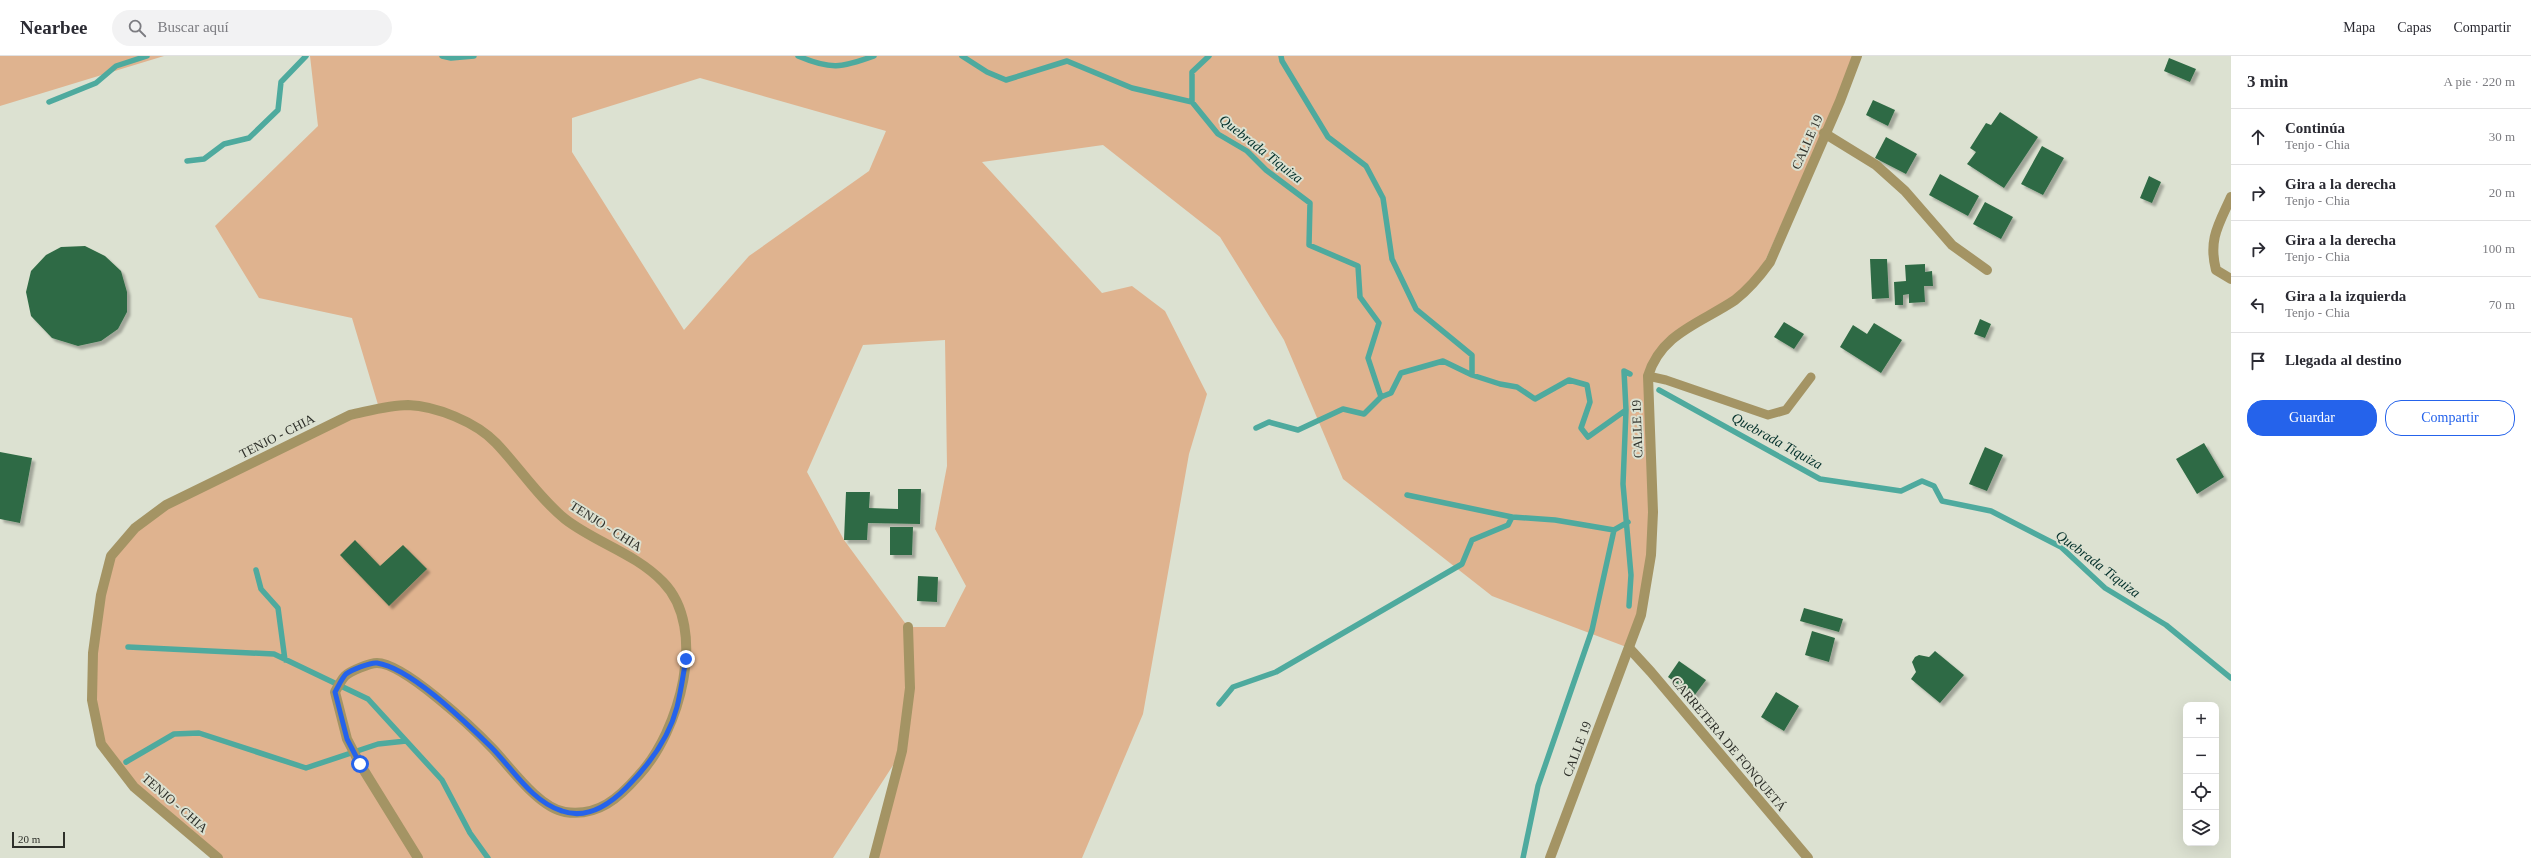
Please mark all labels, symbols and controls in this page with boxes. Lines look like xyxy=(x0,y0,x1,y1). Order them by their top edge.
search box xyxy=(112,10,392,46)
text: Nearbee xyxy=(20,17,88,38)
icon: search xyxy=(126,17,148,39)
text: Buscar aquí xyxy=(158,19,229,35)
text: Mapa xyxy=(2343,20,2375,35)
text: Capas xyxy=(2397,20,2431,35)
text: Compartir xyxy=(2453,20,2511,35)
text: 3 min xyxy=(2247,72,2288,91)
text: A pie · 220 m xyxy=(2444,74,2515,89)
water label: Quebrada Tiquiza xyxy=(1216,112,1306,186)
street label: CALLE 19 xyxy=(1788,112,1826,172)
text: Continúa xyxy=(2285,120,2345,136)
icon: ahead xyxy=(2247,126,2269,148)
text: 30 m xyxy=(2489,129,2515,144)
text: Tenjo - Chia xyxy=(2285,137,2350,152)
text: Gira a la derecha xyxy=(2285,176,2396,192)
icon: right xyxy=(2247,182,2269,204)
text: 20 m xyxy=(2489,185,2515,200)
text: Tenjo - Chia xyxy=(2285,193,2350,208)
text: Gira a la derecha xyxy=(2285,232,2396,248)
icon: right xyxy=(2247,238,2269,260)
text: 100 m xyxy=(2482,241,2515,256)
text: Tenjo - Chia xyxy=(2285,249,2350,264)
text: Gira a la izquierda xyxy=(2285,288,2406,304)
icon: left xyxy=(2247,294,2269,316)
text: 70 m xyxy=(2489,297,2515,312)
text: Tenjo - Chia xyxy=(2285,305,2350,320)
icon: arrive xyxy=(2247,350,2269,372)
text: Llegada al destino xyxy=(2285,352,2402,368)
street label: CALLE 19 xyxy=(1628,400,1646,458)
button: Guardar xyxy=(2247,400,2377,436)
button: Compartir xyxy=(2385,400,2515,436)
street label: TENJO - CHIA xyxy=(237,410,318,461)
water label: Quebrada Tiquiza xyxy=(1729,410,1825,472)
street label: TENJO - CHIA xyxy=(567,498,645,554)
water label: Quebrada Tiquiza xyxy=(2053,527,2143,601)
route end xyxy=(677,650,695,668)
street label: CARRETERA DE FONQUETÁ xyxy=(1668,674,1790,815)
map controls xyxy=(2183,702,2219,846)
button: + xyxy=(2183,702,2219,738)
street label: CALLE 19 xyxy=(1560,719,1594,779)
button: − xyxy=(2183,738,2219,774)
route start xyxy=(351,755,369,773)
street label: TENJO - CHIA xyxy=(139,770,211,836)
button: locate xyxy=(2183,774,2219,810)
button: layers xyxy=(2183,810,2219,846)
scale bar xyxy=(12,830,65,849)
text: 20 m xyxy=(18,833,40,845)

